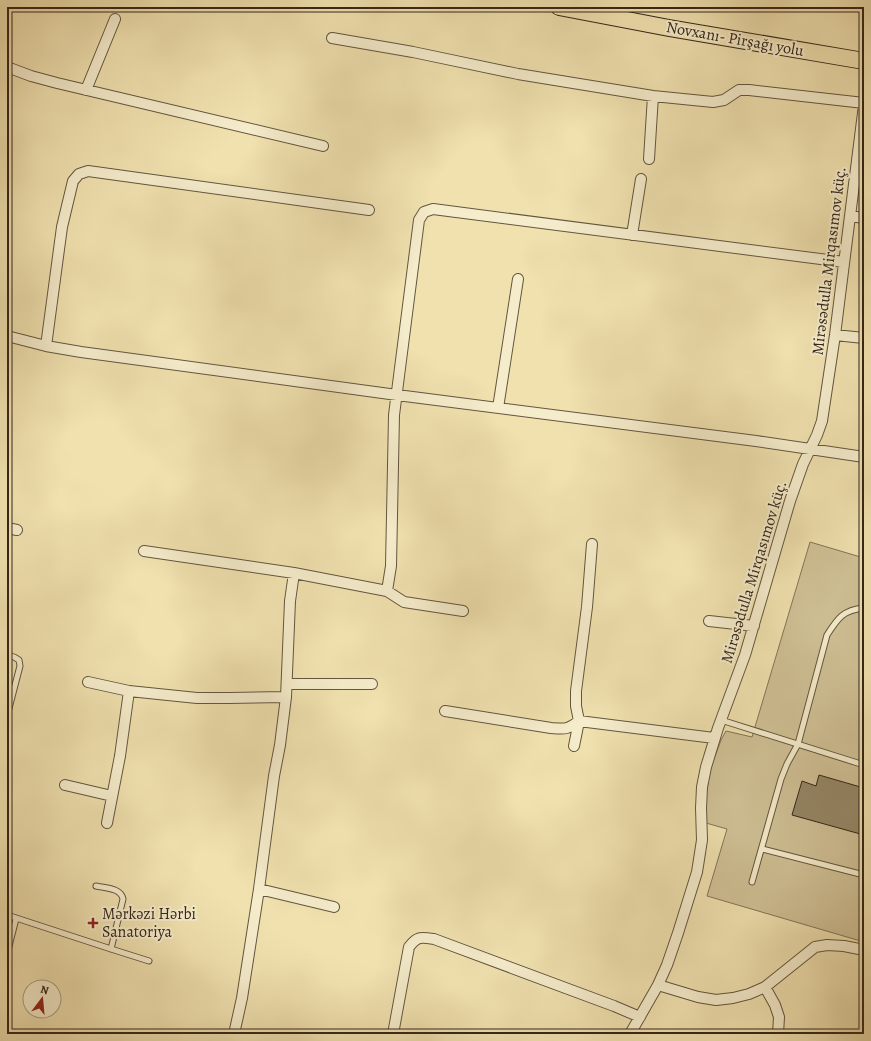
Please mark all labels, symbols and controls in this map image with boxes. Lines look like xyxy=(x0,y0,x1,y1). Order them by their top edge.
street label: Novxanı- Pirşağı yolu xyxy=(665,16,806,62)
street label: Mirəsədulla Mirqasımov küç. xyxy=(807,165,851,357)
street label: Mirəsədulla Mirqasımov küç. xyxy=(716,478,792,666)
place label: Mərkəzi Hərbi Sanatoriya xyxy=(102,903,196,943)
marker: Mərkəzi Hərbi Sanatoriya xyxy=(87,917,99,929)
north arrow xyxy=(22,979,62,1019)
text: N xyxy=(39,982,51,998)

